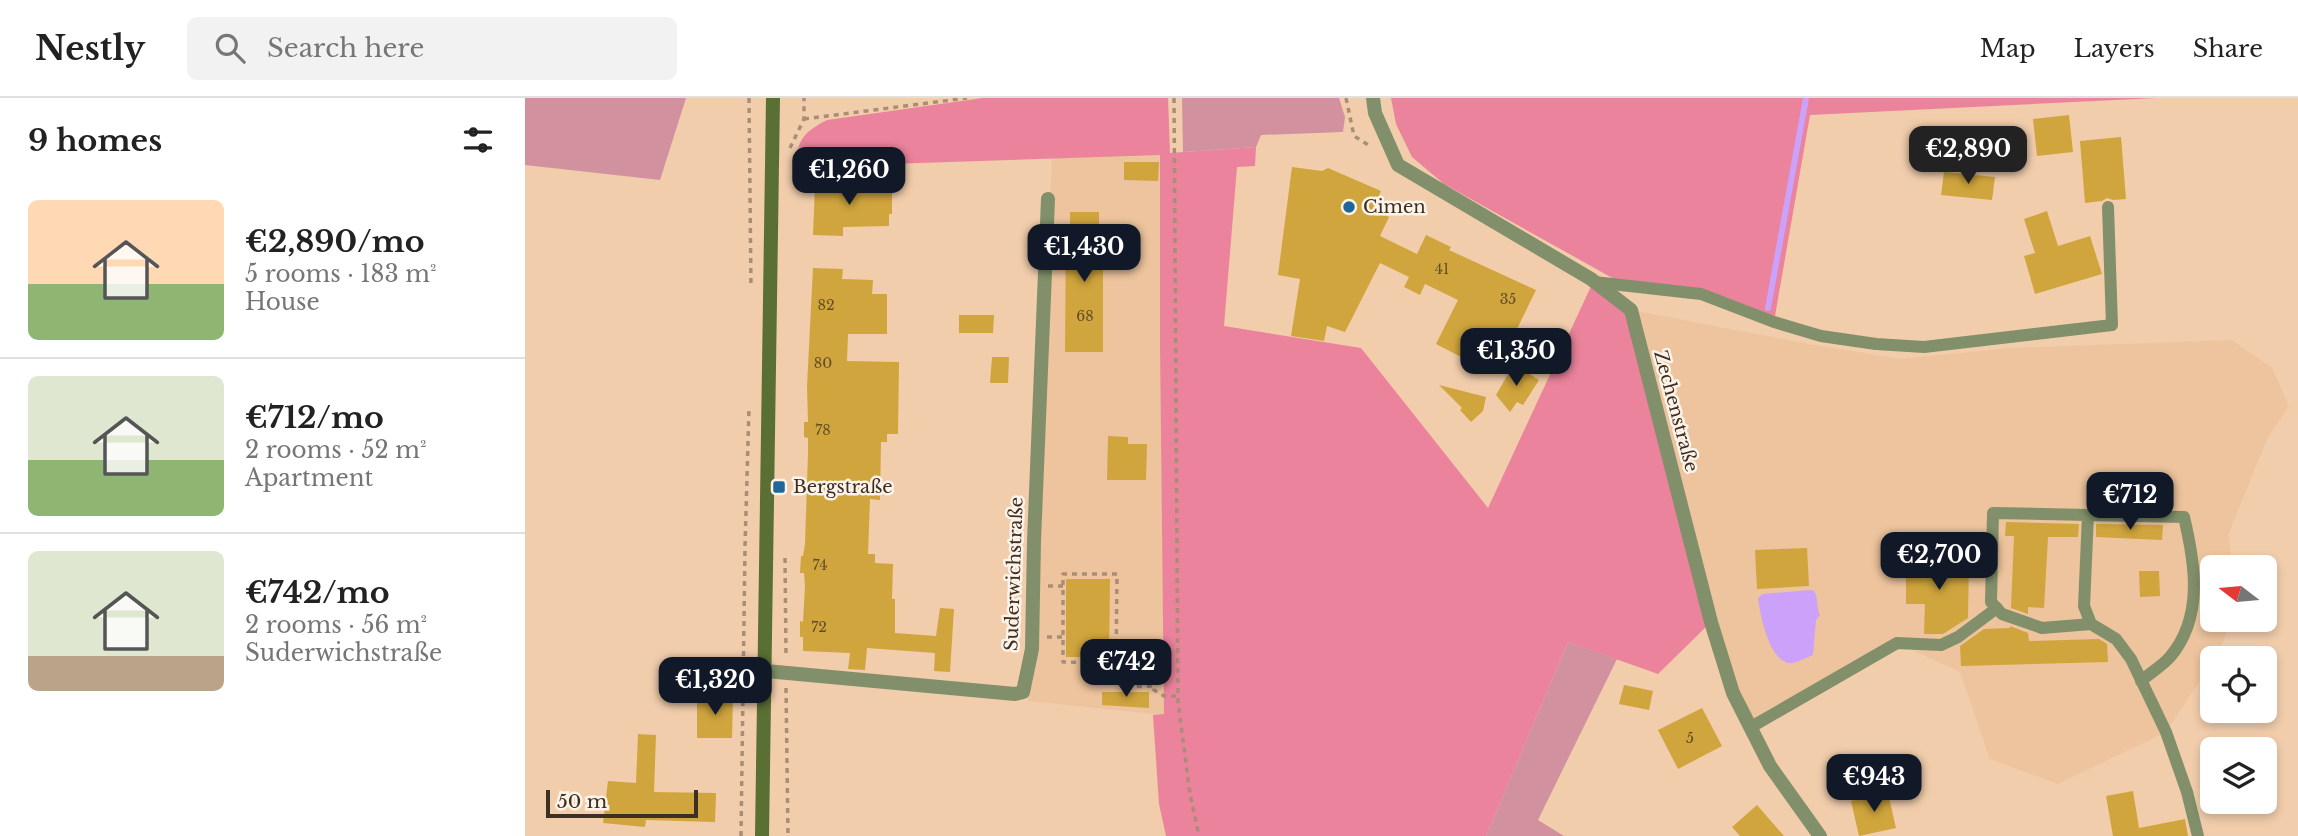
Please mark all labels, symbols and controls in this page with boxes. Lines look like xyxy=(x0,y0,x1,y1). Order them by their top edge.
search box xyxy=(187,17,677,80)
text: Nestly xyxy=(35,28,145,69)
icon: search xyxy=(211,29,249,67)
text: Search here xyxy=(267,32,424,64)
text: Map xyxy=(1980,34,2036,63)
text: Layers xyxy=(2074,34,2155,63)
text: Share xyxy=(2193,34,2263,63)
icon: filters xyxy=(459,121,497,159)
text: 9 homes xyxy=(28,122,162,159)
pin: €2,890 xyxy=(1911,126,2025,186)
text: €2,890 xyxy=(1925,135,2011,163)
pin: €1,260 xyxy=(792,148,906,207)
text: €1,260 xyxy=(808,156,890,184)
place label: Cimen xyxy=(1363,196,1426,218)
marker: Cimen xyxy=(1341,199,1357,215)
text: €2,890/mo xyxy=(245,223,424,260)
pin: €1,430 xyxy=(1027,225,1141,284)
icon: home xyxy=(84,228,168,312)
text: €1,430 xyxy=(1044,233,1124,261)
text: 5 rooms · 183 m² xyxy=(245,260,437,288)
house number: 41 xyxy=(1435,260,1449,278)
text: House xyxy=(245,288,320,316)
house number: 35 xyxy=(1500,290,1516,308)
house number: 82 xyxy=(817,296,835,314)
house number: 68 xyxy=(1076,307,1094,325)
pin: €1,350 xyxy=(1459,328,1573,388)
text: €1,350 xyxy=(1476,337,1556,365)
street label: Zechenstraße xyxy=(1649,348,1703,474)
house number: 80 xyxy=(814,354,832,372)
text: €712/mo xyxy=(245,399,384,436)
icon: home xyxy=(84,404,168,488)
house number: 78 xyxy=(815,421,831,439)
text: 2 rooms · 52 m² xyxy=(245,436,427,464)
text: Apartment xyxy=(245,464,373,492)
pin: €712 xyxy=(2089,472,2171,532)
place label: Bergstraße xyxy=(793,476,893,498)
marker: Bergstraße xyxy=(771,479,787,495)
text: €712 xyxy=(2103,481,2157,509)
street label: Suderwichstraße xyxy=(1000,496,1028,652)
pin: €2,700 xyxy=(1882,532,1996,592)
text: €2,700 xyxy=(1897,541,1981,569)
north arrow xyxy=(2200,555,2277,632)
map controls xyxy=(2200,555,2277,814)
house number: 74 xyxy=(813,556,827,574)
text: €742/mo xyxy=(245,574,390,611)
icon: home xyxy=(84,579,168,663)
text: 2 rooms · 56 m² xyxy=(245,611,427,639)
house number: 72 xyxy=(811,618,827,636)
text: Suderwichstraße xyxy=(245,639,442,667)
pin: €742 xyxy=(1085,640,1167,699)
button: locate xyxy=(2200,646,2277,723)
text: €742 xyxy=(1096,648,1156,676)
pin: €1,320 xyxy=(658,658,772,717)
text: €1,320 xyxy=(675,666,755,694)
house number: 5 xyxy=(1686,729,1694,747)
button: layers xyxy=(2200,737,2277,814)
pin: €943 xyxy=(1833,754,1915,814)
text: €943 xyxy=(1843,763,1905,791)
scale bar xyxy=(546,787,698,819)
text: 50 m xyxy=(557,790,607,813)

